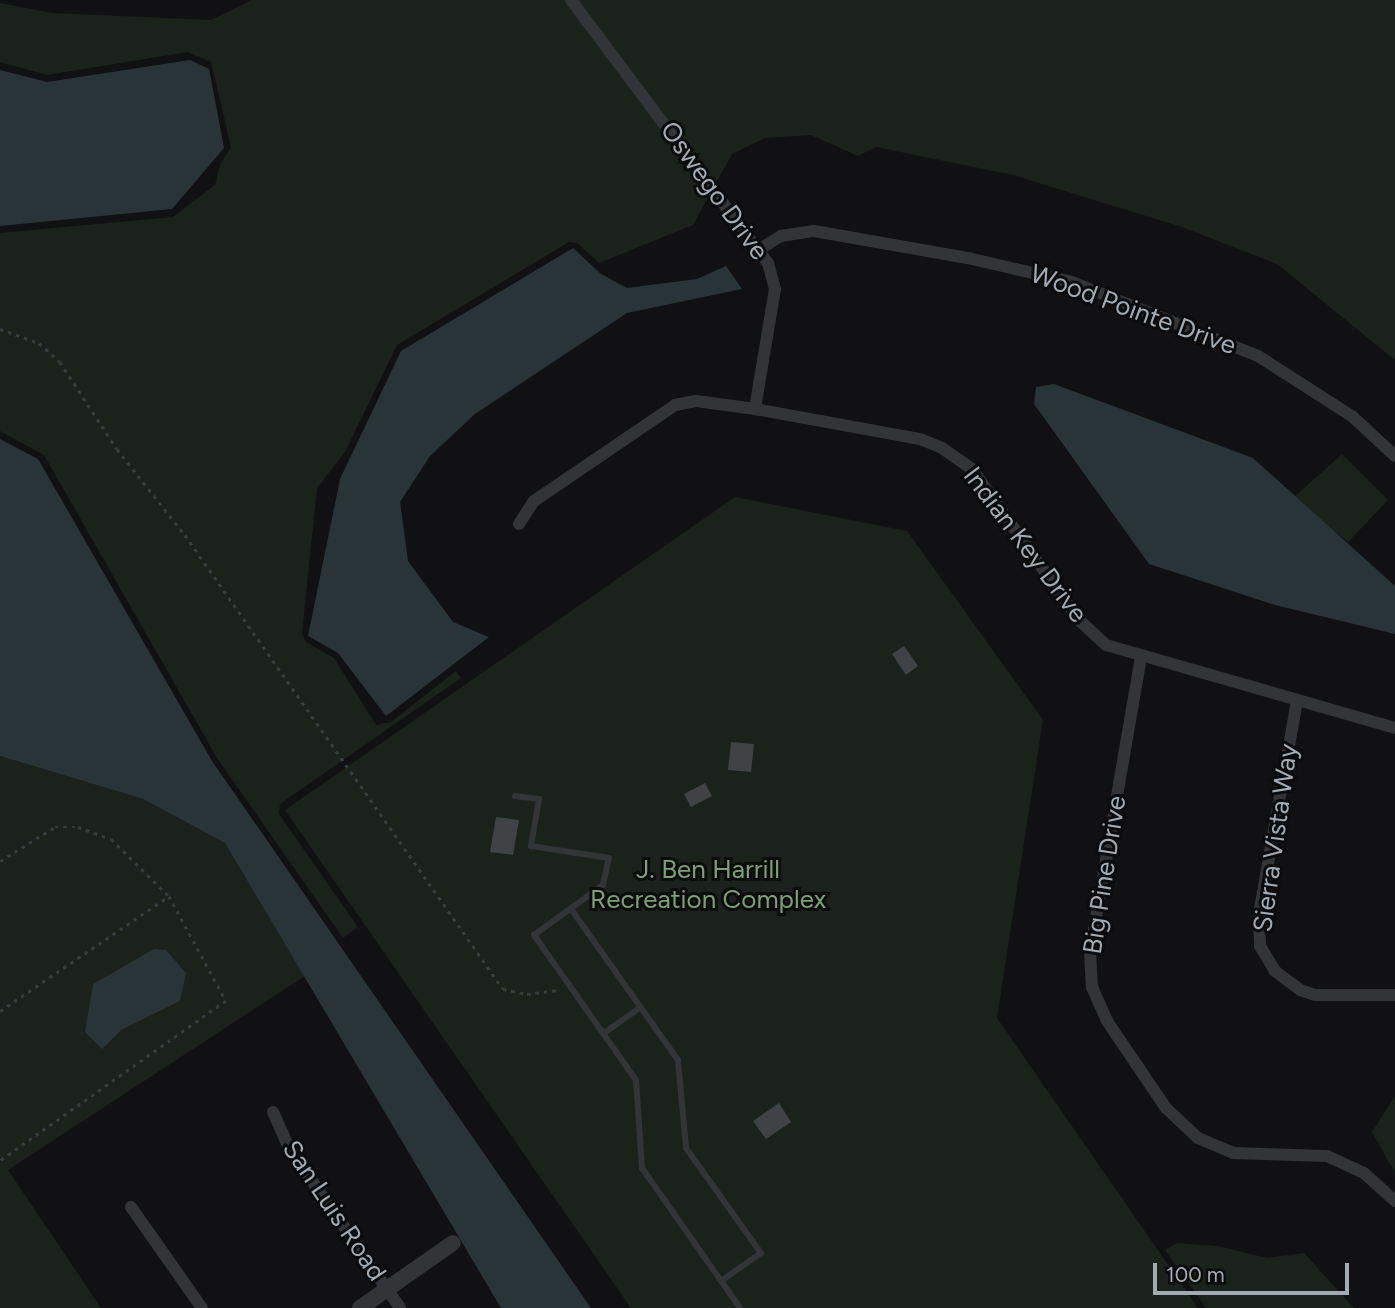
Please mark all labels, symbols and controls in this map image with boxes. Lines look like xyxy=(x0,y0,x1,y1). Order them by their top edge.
street label: Oswego Drive xyxy=(653,116,775,266)
street label: Wood Pointe Drive xyxy=(1026,258,1240,362)
street label: Indian Key Drive xyxy=(956,461,1094,629)
street label: Sierra Vista Way xyxy=(1247,742,1305,934)
street label: Big Pine Drive xyxy=(1077,794,1133,956)
park label: J. Ben Harrill Recreation Complex xyxy=(590,854,826,916)
street label: San Luis Road xyxy=(276,1135,392,1287)
scale bar xyxy=(1157,1248,1353,1292)
text: 100 m xyxy=(1166,1262,1225,1287)

